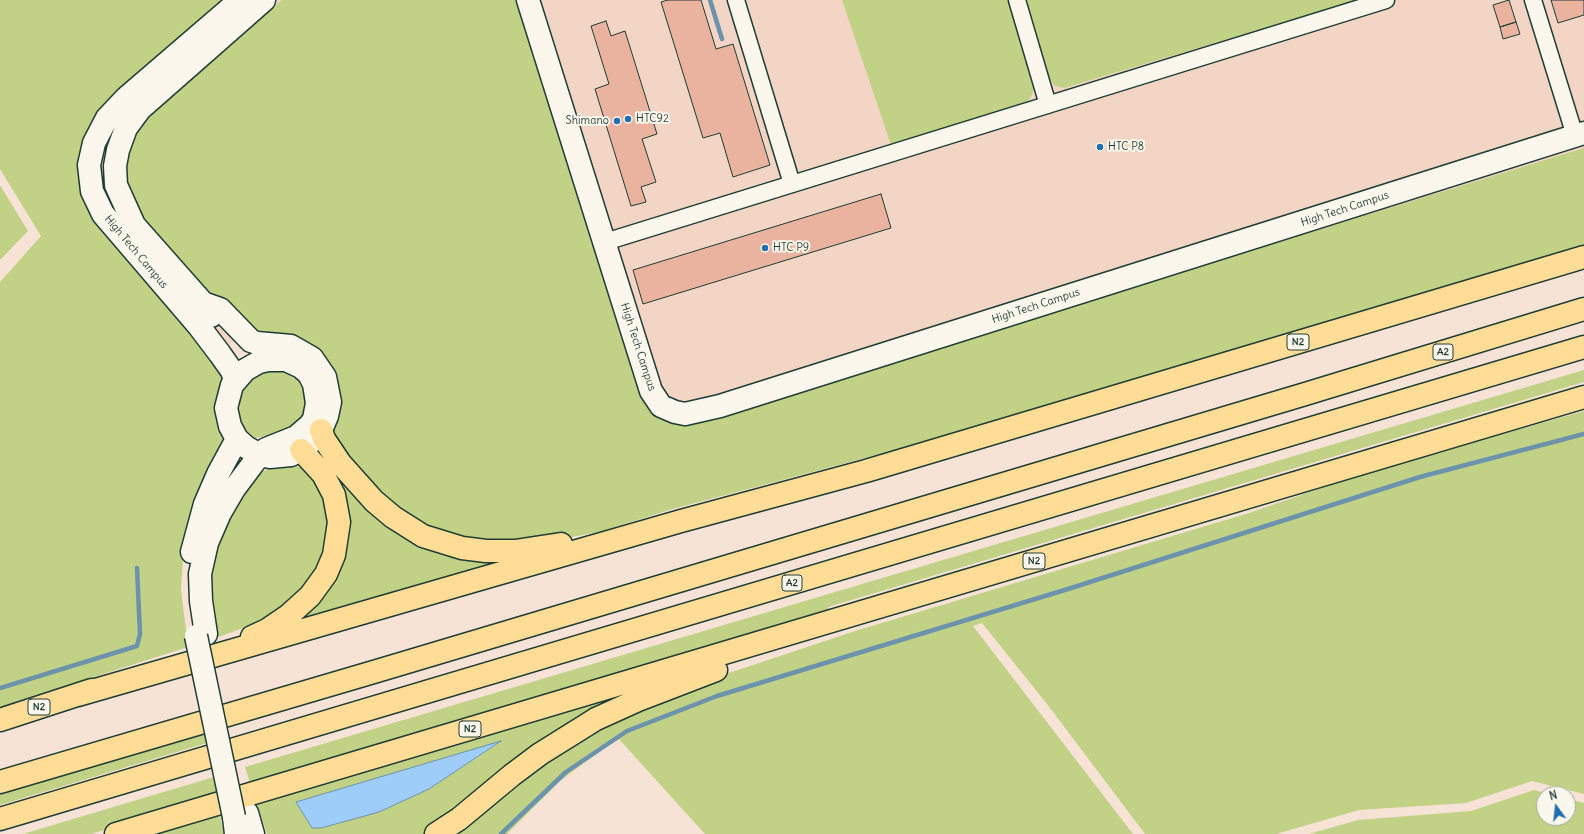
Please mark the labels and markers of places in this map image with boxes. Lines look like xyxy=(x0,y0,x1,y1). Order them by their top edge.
place label: HTC92 xyxy=(636,112,669,126)
place label: Shimano xyxy=(566,114,609,128)
marker: HTC92 xyxy=(623,114,633,124)
marker: Shimano xyxy=(612,116,622,126)
place label: HTC P8 xyxy=(1108,140,1144,154)
marker: HTC P8 xyxy=(1095,142,1105,152)
place label: HTC P9 xyxy=(773,241,809,255)
marker: HTC P9 xyxy=(760,243,770,253)

